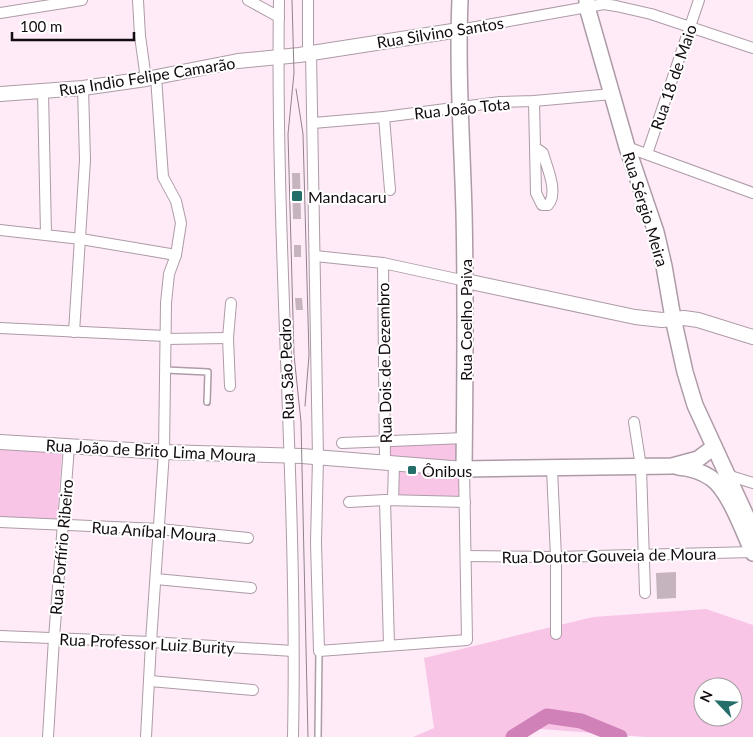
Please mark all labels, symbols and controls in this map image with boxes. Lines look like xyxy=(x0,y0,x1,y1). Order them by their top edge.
scale bar xyxy=(12,10,135,42)
street label: Rua Silvino Santos xyxy=(375,13,505,51)
text: 100 m xyxy=(20,17,62,35)
street label: Rua 18 de Maio xyxy=(646,22,700,132)
street label: Rua Indio Felipe Camarão xyxy=(57,53,237,99)
street label: Rua João Tota xyxy=(413,94,511,122)
street label: Rua Sérgio Meira xyxy=(619,149,673,269)
place label: Mandacaru xyxy=(308,187,387,206)
marker: Mandacaru xyxy=(290,189,304,203)
street label: Rua Coelho Paiva xyxy=(456,259,475,381)
street label: Rua Dois de Dezembro xyxy=(373,282,395,444)
street label: Rua São Pedro xyxy=(275,318,297,420)
street label: Rua João de Brito Lima Moura xyxy=(45,435,257,465)
place label: Ônibus xyxy=(422,461,472,480)
marker: Ônibus xyxy=(406,464,418,476)
street label: Rua Porfírio Ribeiro xyxy=(46,478,76,616)
street label: Rua Aníbal Moura xyxy=(91,517,217,545)
street label: Rua Doutor Gouveia de Moura xyxy=(501,544,717,566)
street label: Rua Professor Luiz Burity xyxy=(59,629,236,657)
north arrow xyxy=(693,677,743,727)
text: N xyxy=(696,688,716,705)

